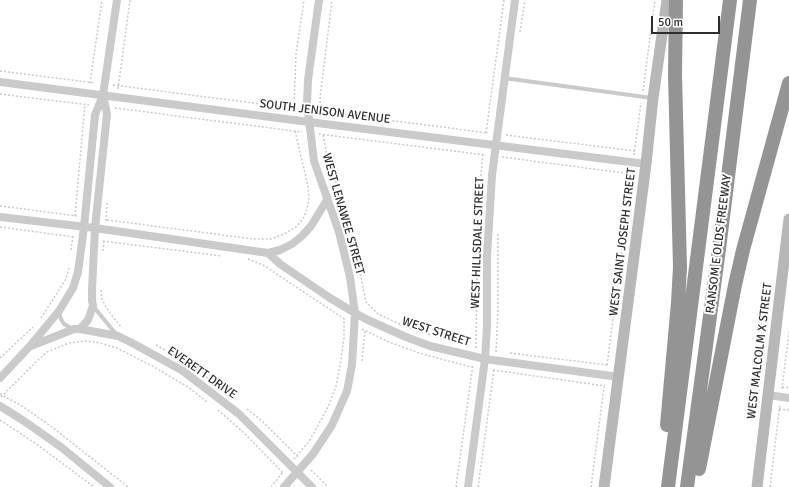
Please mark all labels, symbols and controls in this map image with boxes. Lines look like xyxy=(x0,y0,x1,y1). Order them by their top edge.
scale bar xyxy=(653,8,722,34)
text: 50 m xyxy=(658,15,683,30)
street label: SOUTH JENISON AVENUE xyxy=(259,97,391,127)
street label: WEST LENAWEE STREET xyxy=(319,152,367,276)
street label: WEST SAINT JOSEPH STREET xyxy=(607,167,639,317)
street label: RANSOM E OLDS FREEWAY xyxy=(703,174,735,314)
street label: WEST HILLSDALE STREET xyxy=(469,177,487,309)
street label: WEST MALCOLM X STREET xyxy=(745,282,775,420)
street label: WEST STREET xyxy=(400,314,472,350)
street label: EVERETT DRIVE xyxy=(164,344,240,402)

